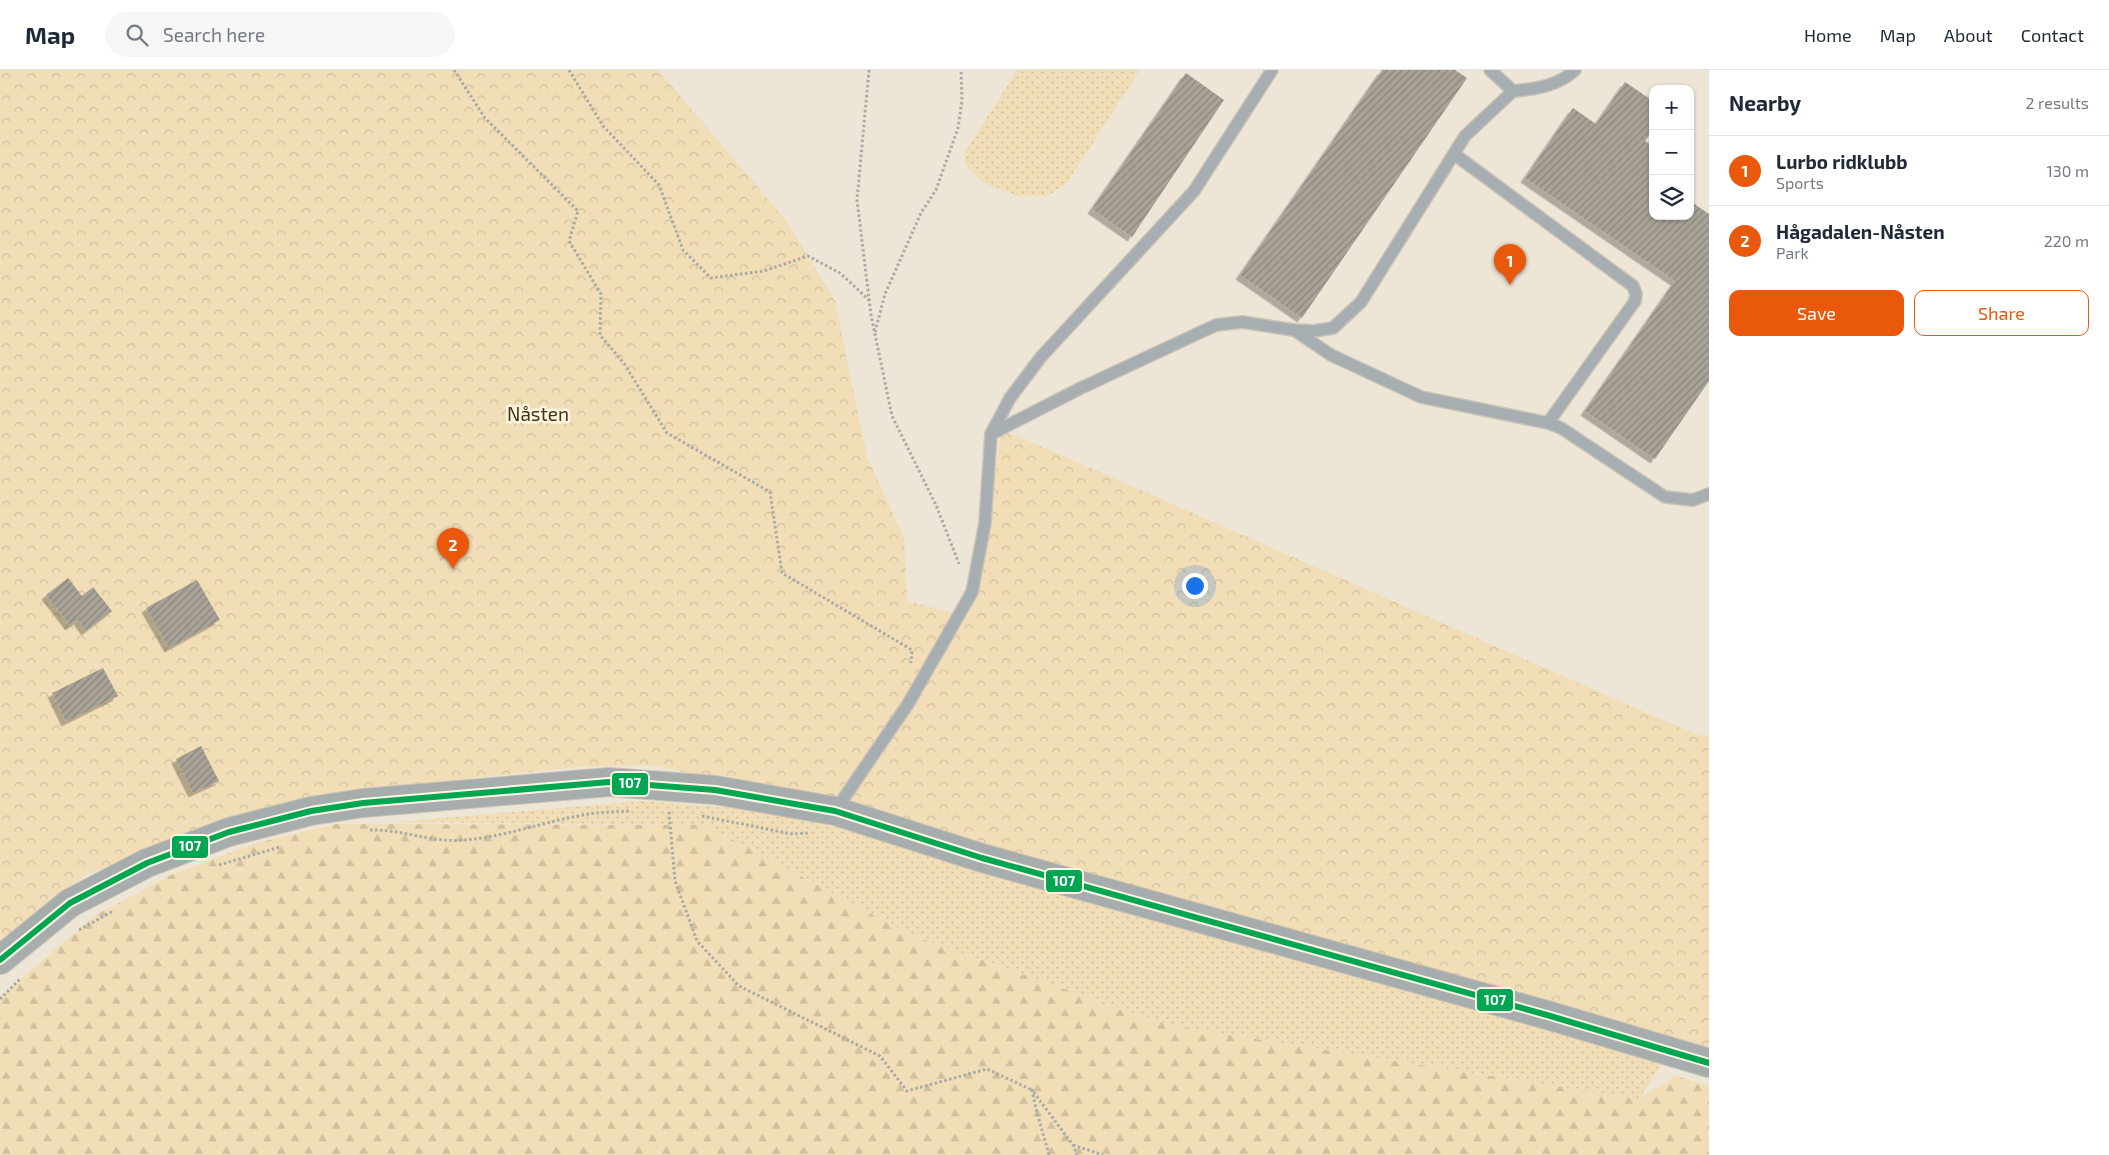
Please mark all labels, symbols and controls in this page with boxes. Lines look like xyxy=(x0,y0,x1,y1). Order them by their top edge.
search box xyxy=(105,12,455,57)
text: Map xyxy=(25,20,75,49)
icon: search xyxy=(123,21,151,49)
text: Search here xyxy=(163,23,265,46)
text: Home xyxy=(1804,24,1852,46)
text: Map xyxy=(1880,24,1916,46)
text: About xyxy=(1944,24,1993,46)
text: Contact xyxy=(2021,24,2084,46)
map controls xyxy=(1649,85,1694,220)
button: + xyxy=(1649,85,1694,130)
text: Nearby xyxy=(1729,90,1801,115)
text: 2 results xyxy=(2026,93,2089,112)
button: − xyxy=(1649,130,1694,175)
text: Lurbo ridklubb xyxy=(1776,150,1908,173)
text: 1 xyxy=(1742,161,1748,180)
text: 130 m xyxy=(2047,161,2089,180)
text: Sports xyxy=(1776,173,1824,192)
button: layers xyxy=(1649,175,1694,220)
text: Hågadalen-Nåsten xyxy=(1776,220,1945,243)
text: 2 xyxy=(1740,231,1750,250)
text: 220 m xyxy=(2044,231,2089,250)
text: Park xyxy=(1776,243,1809,262)
pin: 1 xyxy=(1494,244,1526,285)
button: Save xyxy=(1729,290,1904,336)
button: Share xyxy=(1914,290,2089,336)
park label: Nåsten xyxy=(507,402,569,425)
pin: 2 xyxy=(437,528,469,569)
your location xyxy=(1182,573,1208,599)
line badge: 107 xyxy=(611,772,649,796)
text: 107 xyxy=(619,774,642,791)
line badge: 107 xyxy=(171,835,209,859)
text: 107 xyxy=(179,837,202,854)
line badge: 107 xyxy=(1045,869,1083,893)
text: 107 xyxy=(1053,872,1076,889)
line badge: 107 xyxy=(1476,988,1514,1012)
text: 107 xyxy=(1484,991,1507,1008)

